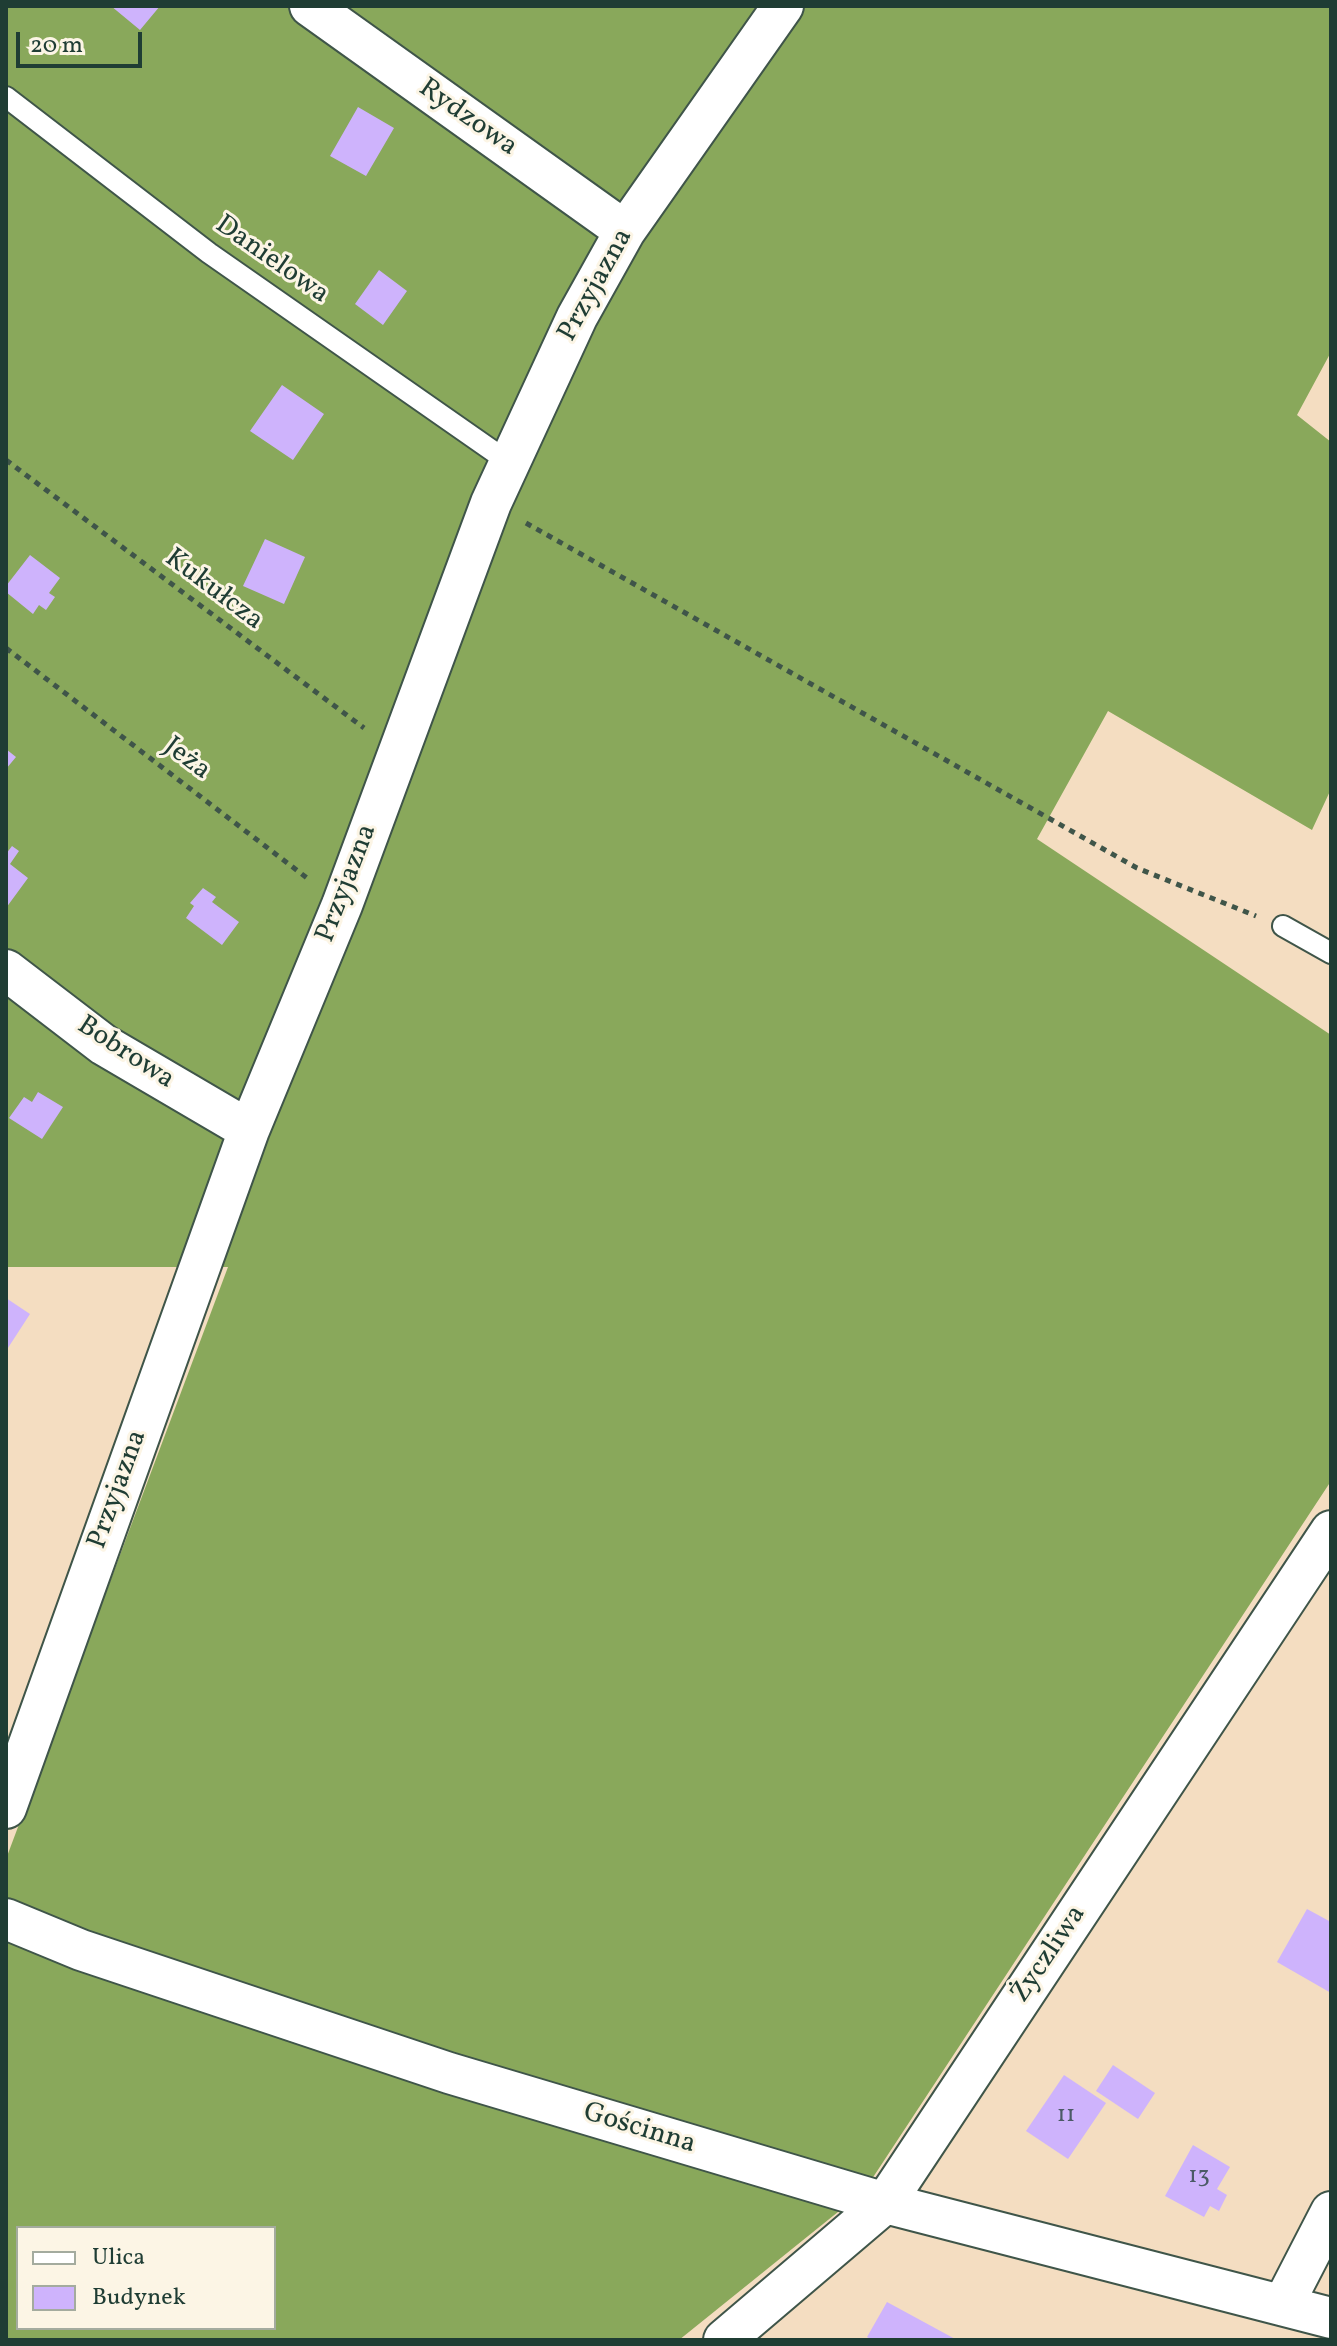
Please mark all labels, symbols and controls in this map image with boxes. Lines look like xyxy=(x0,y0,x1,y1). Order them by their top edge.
scale bar xyxy=(20,16,146,66)
text: 20 m xyxy=(30,29,83,63)
street label: Rydzowa xyxy=(411,73,523,165)
street label: Danielowa xyxy=(208,210,334,312)
street label: Przyjazna xyxy=(552,224,642,348)
street label: Kukułcza xyxy=(157,543,269,639)
street label: Jeża xyxy=(156,731,216,789)
street label: Przyjazna xyxy=(310,820,386,948)
street label: Bobrowa xyxy=(70,1010,180,1098)
street label: Przyjazna xyxy=(82,1426,156,1554)
street label: Życzliwa xyxy=(1005,1900,1095,2010)
street label: Gościnna xyxy=(579,2097,699,2163)
house number: 11 xyxy=(1057,2103,1075,2131)
house number: 13 xyxy=(1188,2164,1210,2192)
legend xyxy=(16,2226,276,2330)
text: Ulica xyxy=(92,2241,145,2275)
text: Budynek xyxy=(92,2281,186,2315)

